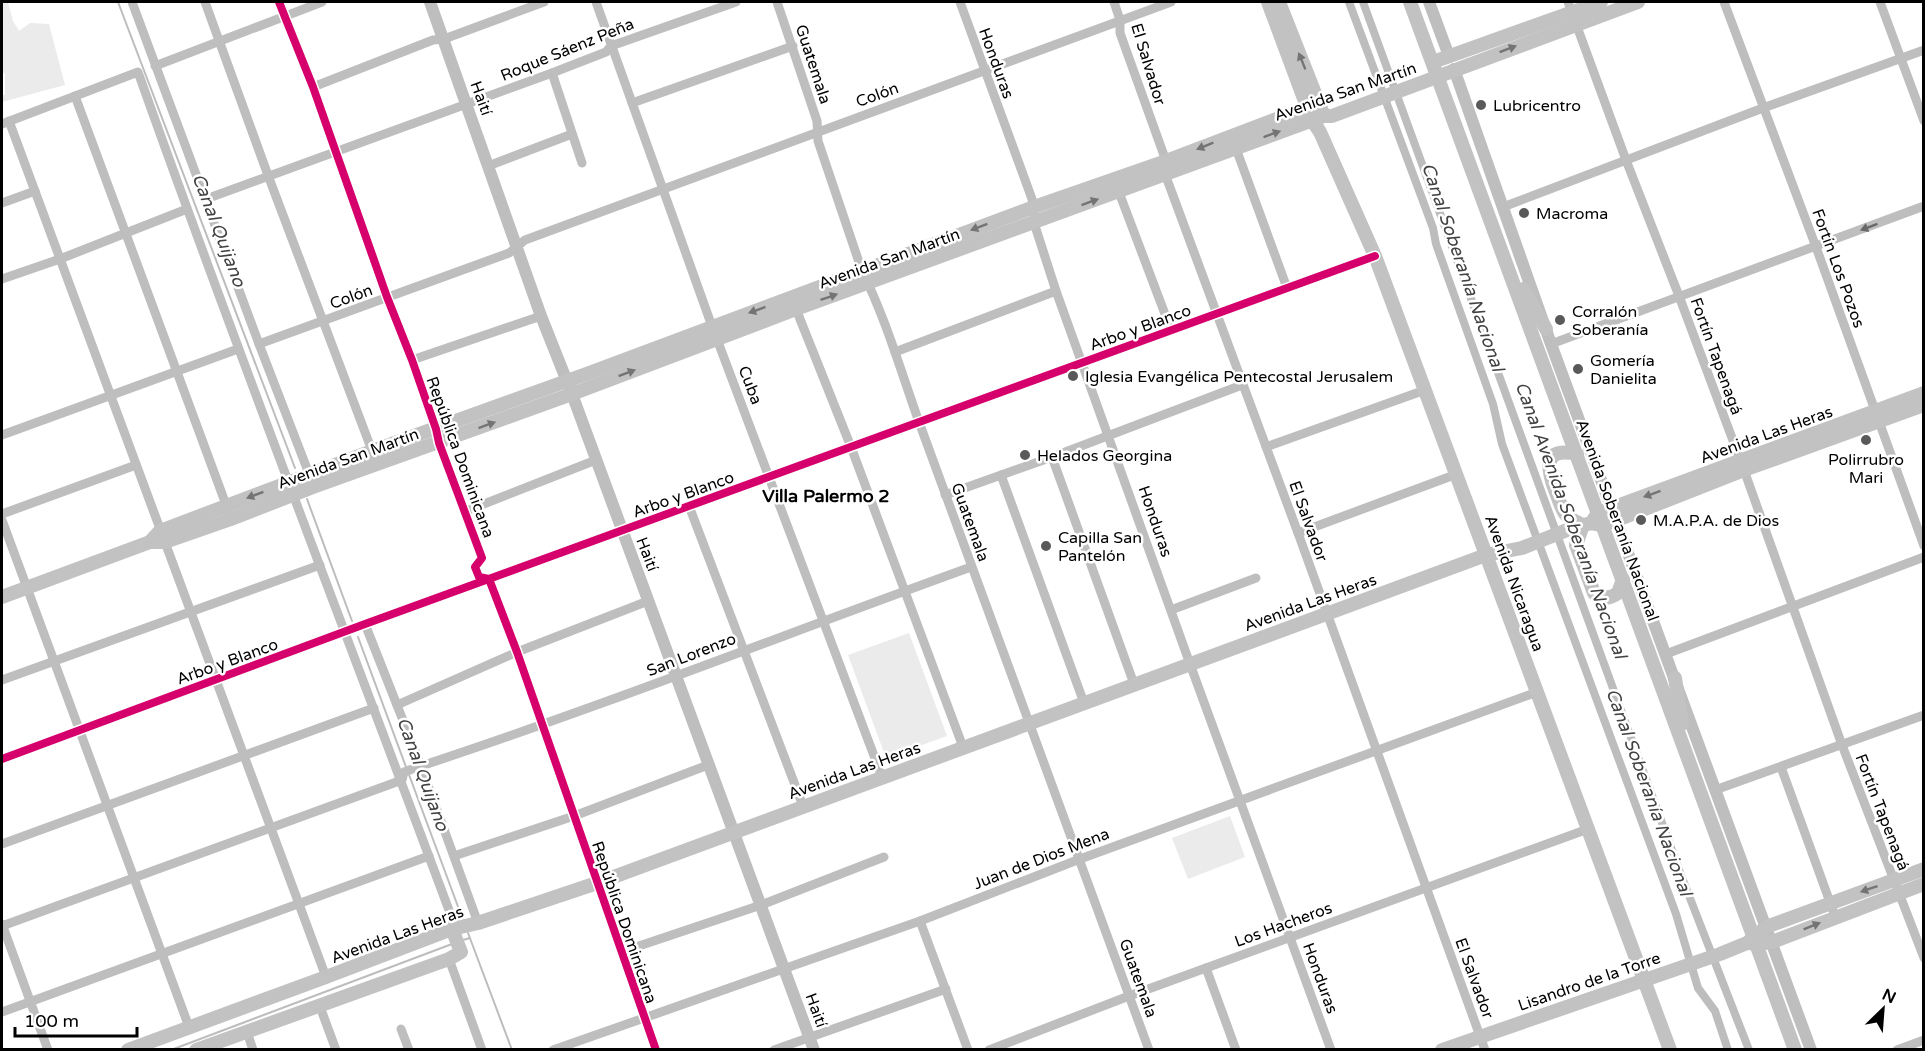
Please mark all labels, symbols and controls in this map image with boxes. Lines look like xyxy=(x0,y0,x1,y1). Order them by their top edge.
street label: Roque Sáenz Peña xyxy=(498,14,637,86)
street label: El Salvador xyxy=(1126,21,1170,108)
street label: Guatemala xyxy=(791,22,835,107)
street label: Honduras xyxy=(974,25,1018,102)
one-way arrow xyxy=(1500,43,1518,53)
one-way arrow xyxy=(1297,52,1307,70)
street label: Avenida San Martín xyxy=(1272,58,1419,126)
street label: Haití xyxy=(466,78,496,118)
street label: Colón xyxy=(853,78,901,112)
place label: Lubricentro xyxy=(1493,96,1581,116)
marker: Lubricentro xyxy=(1474,98,1488,112)
one-way arrow xyxy=(1264,129,1282,139)
one-way arrow xyxy=(1196,142,1214,151)
water label: Canal Soberanía Nacional xyxy=(1417,160,1510,376)
water label: Canal Quijano xyxy=(187,170,251,291)
one-way arrow xyxy=(1081,197,1099,207)
place label: Macroma xyxy=(1536,204,1608,224)
marker: Macroma xyxy=(1517,206,1531,220)
street label: Fortín Los Pozos xyxy=(1807,206,1869,331)
one-way arrow xyxy=(1860,222,1878,232)
one-way arrow xyxy=(970,223,988,233)
street label: Avenida San Martín xyxy=(816,224,963,294)
street label: Colón xyxy=(327,280,375,314)
one-way arrow xyxy=(820,292,838,302)
street label: Fortín Tapenagá xyxy=(1686,295,1747,418)
street label: Arbo y Blanco xyxy=(1087,300,1194,356)
place label: Corralón Soberanía xyxy=(1572,302,1649,340)
one-way arrow xyxy=(748,305,766,315)
marker: Corralón Soberanía xyxy=(1553,313,1567,327)
place label: Gomería Danielita xyxy=(1590,351,1657,389)
marker: Gomería Danielita xyxy=(1571,362,1585,376)
street label: Cuba xyxy=(734,363,767,408)
place label: Iglesia Evangélica Pentecostal Jerusalem xyxy=(1085,367,1393,387)
one-way arrow xyxy=(618,368,636,377)
marker: Iglesia Evangélica Pentecostal Jerusalem xyxy=(1066,369,1080,383)
street label: República Dominicana xyxy=(422,374,499,541)
water label: Canal Avenida Soberanía Nacional xyxy=(1511,379,1631,661)
street label: Avenida Las Heras xyxy=(1697,402,1835,468)
street label: Avenida Soberanía Nacional xyxy=(1573,417,1663,623)
one-way arrow xyxy=(478,420,496,430)
street label: Avenida San Martín xyxy=(275,424,422,494)
marker: Polirrubro Mari xyxy=(1859,433,1873,447)
place label: Helados Georgina xyxy=(1037,446,1172,466)
marker: Helados Georgina xyxy=(1018,448,1032,462)
place label: Polirrubro Mari xyxy=(1828,450,1904,488)
street label: Arbo y Blanco xyxy=(630,467,737,523)
street label: El Salvador xyxy=(1284,478,1332,565)
street label: Guatemala xyxy=(947,480,994,564)
street label: Honduras xyxy=(1134,483,1177,560)
district label: Villa Palermo 2 xyxy=(762,485,890,507)
one-way arrow xyxy=(1643,489,1661,499)
one-way arrow xyxy=(246,491,264,500)
place label: M.A.P.A. de Dios xyxy=(1653,511,1779,531)
street label: Avenida Nicaragua xyxy=(1480,512,1548,654)
marker: M.A.P.A. de Dios xyxy=(1634,513,1648,527)
place label: Capilla San Pantelón xyxy=(1058,528,1142,566)
street label: Haití xyxy=(631,534,663,574)
marker: Capilla San Pantelón xyxy=(1039,539,1053,553)
street label: Avenida Las Heras xyxy=(1241,570,1379,636)
street label: San Lorenzo xyxy=(644,629,739,681)
street label: Arbo y Blanco xyxy=(174,634,281,690)
water label: Canal Soberanía Nacional xyxy=(1601,685,1698,901)
water label: Canal Quijano xyxy=(392,714,454,835)
street label: Avenida Las Heras xyxy=(785,738,923,804)
street label: Fortín Tapenagá xyxy=(1851,751,1914,874)
street label: Juan de Dios Mena xyxy=(971,824,1112,894)
street label: República Dominicana xyxy=(587,839,661,1006)
one-way arrow xyxy=(1859,885,1877,895)
street label: Los Hacheros xyxy=(1232,898,1335,952)
street label: Avenida Las Heras xyxy=(328,902,466,968)
one-way arrow xyxy=(1803,920,1821,930)
street label: El Salvador xyxy=(1450,935,1498,1022)
street label: Guatemala xyxy=(1115,936,1162,1020)
street label: Honduras xyxy=(1298,940,1342,1017)
street label: Lisandro de la Torre xyxy=(1515,948,1663,1016)
north arrow xyxy=(1853,979,1913,1039)
text: N xyxy=(1879,985,1899,1008)
street label: Haití xyxy=(801,990,831,1030)
scale bar xyxy=(15,1000,136,1038)
text: 100 m xyxy=(24,1010,79,1032)

